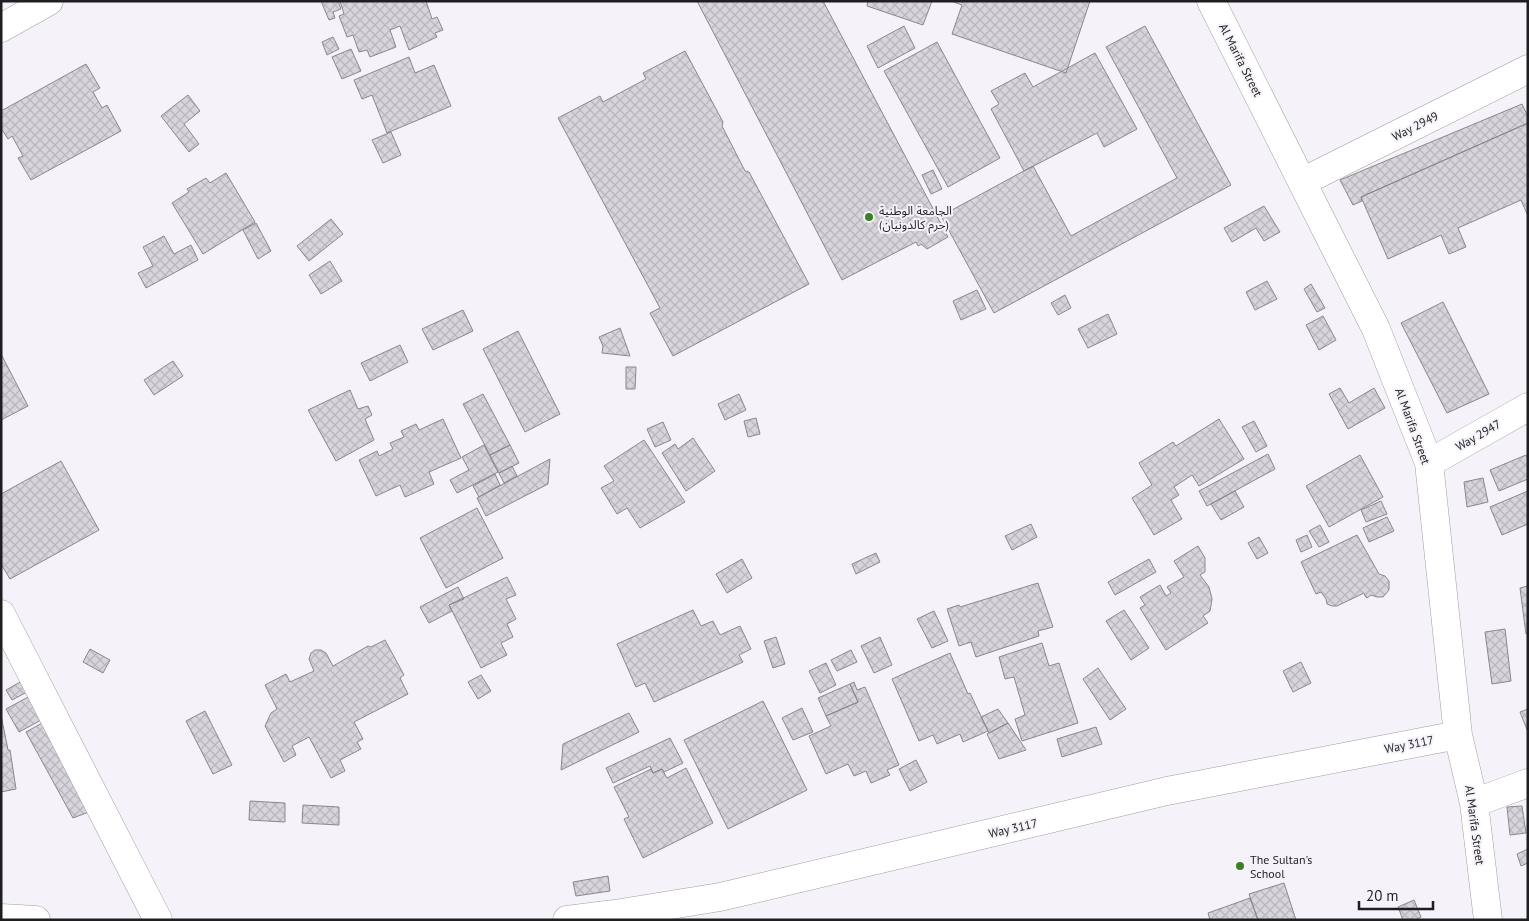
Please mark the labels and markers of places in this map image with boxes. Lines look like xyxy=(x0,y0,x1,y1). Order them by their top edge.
place label: الجامعة الوطنية (حرم كالدونيان) xyxy=(879,203,952,234)
marker: الجامعة الوطنية (حرم كالدونيان) xyxy=(863,211,875,223)
place label: The Sultan's School xyxy=(1250,852,1312,881)
marker: The Sultan's School xyxy=(1234,860,1246,872)

